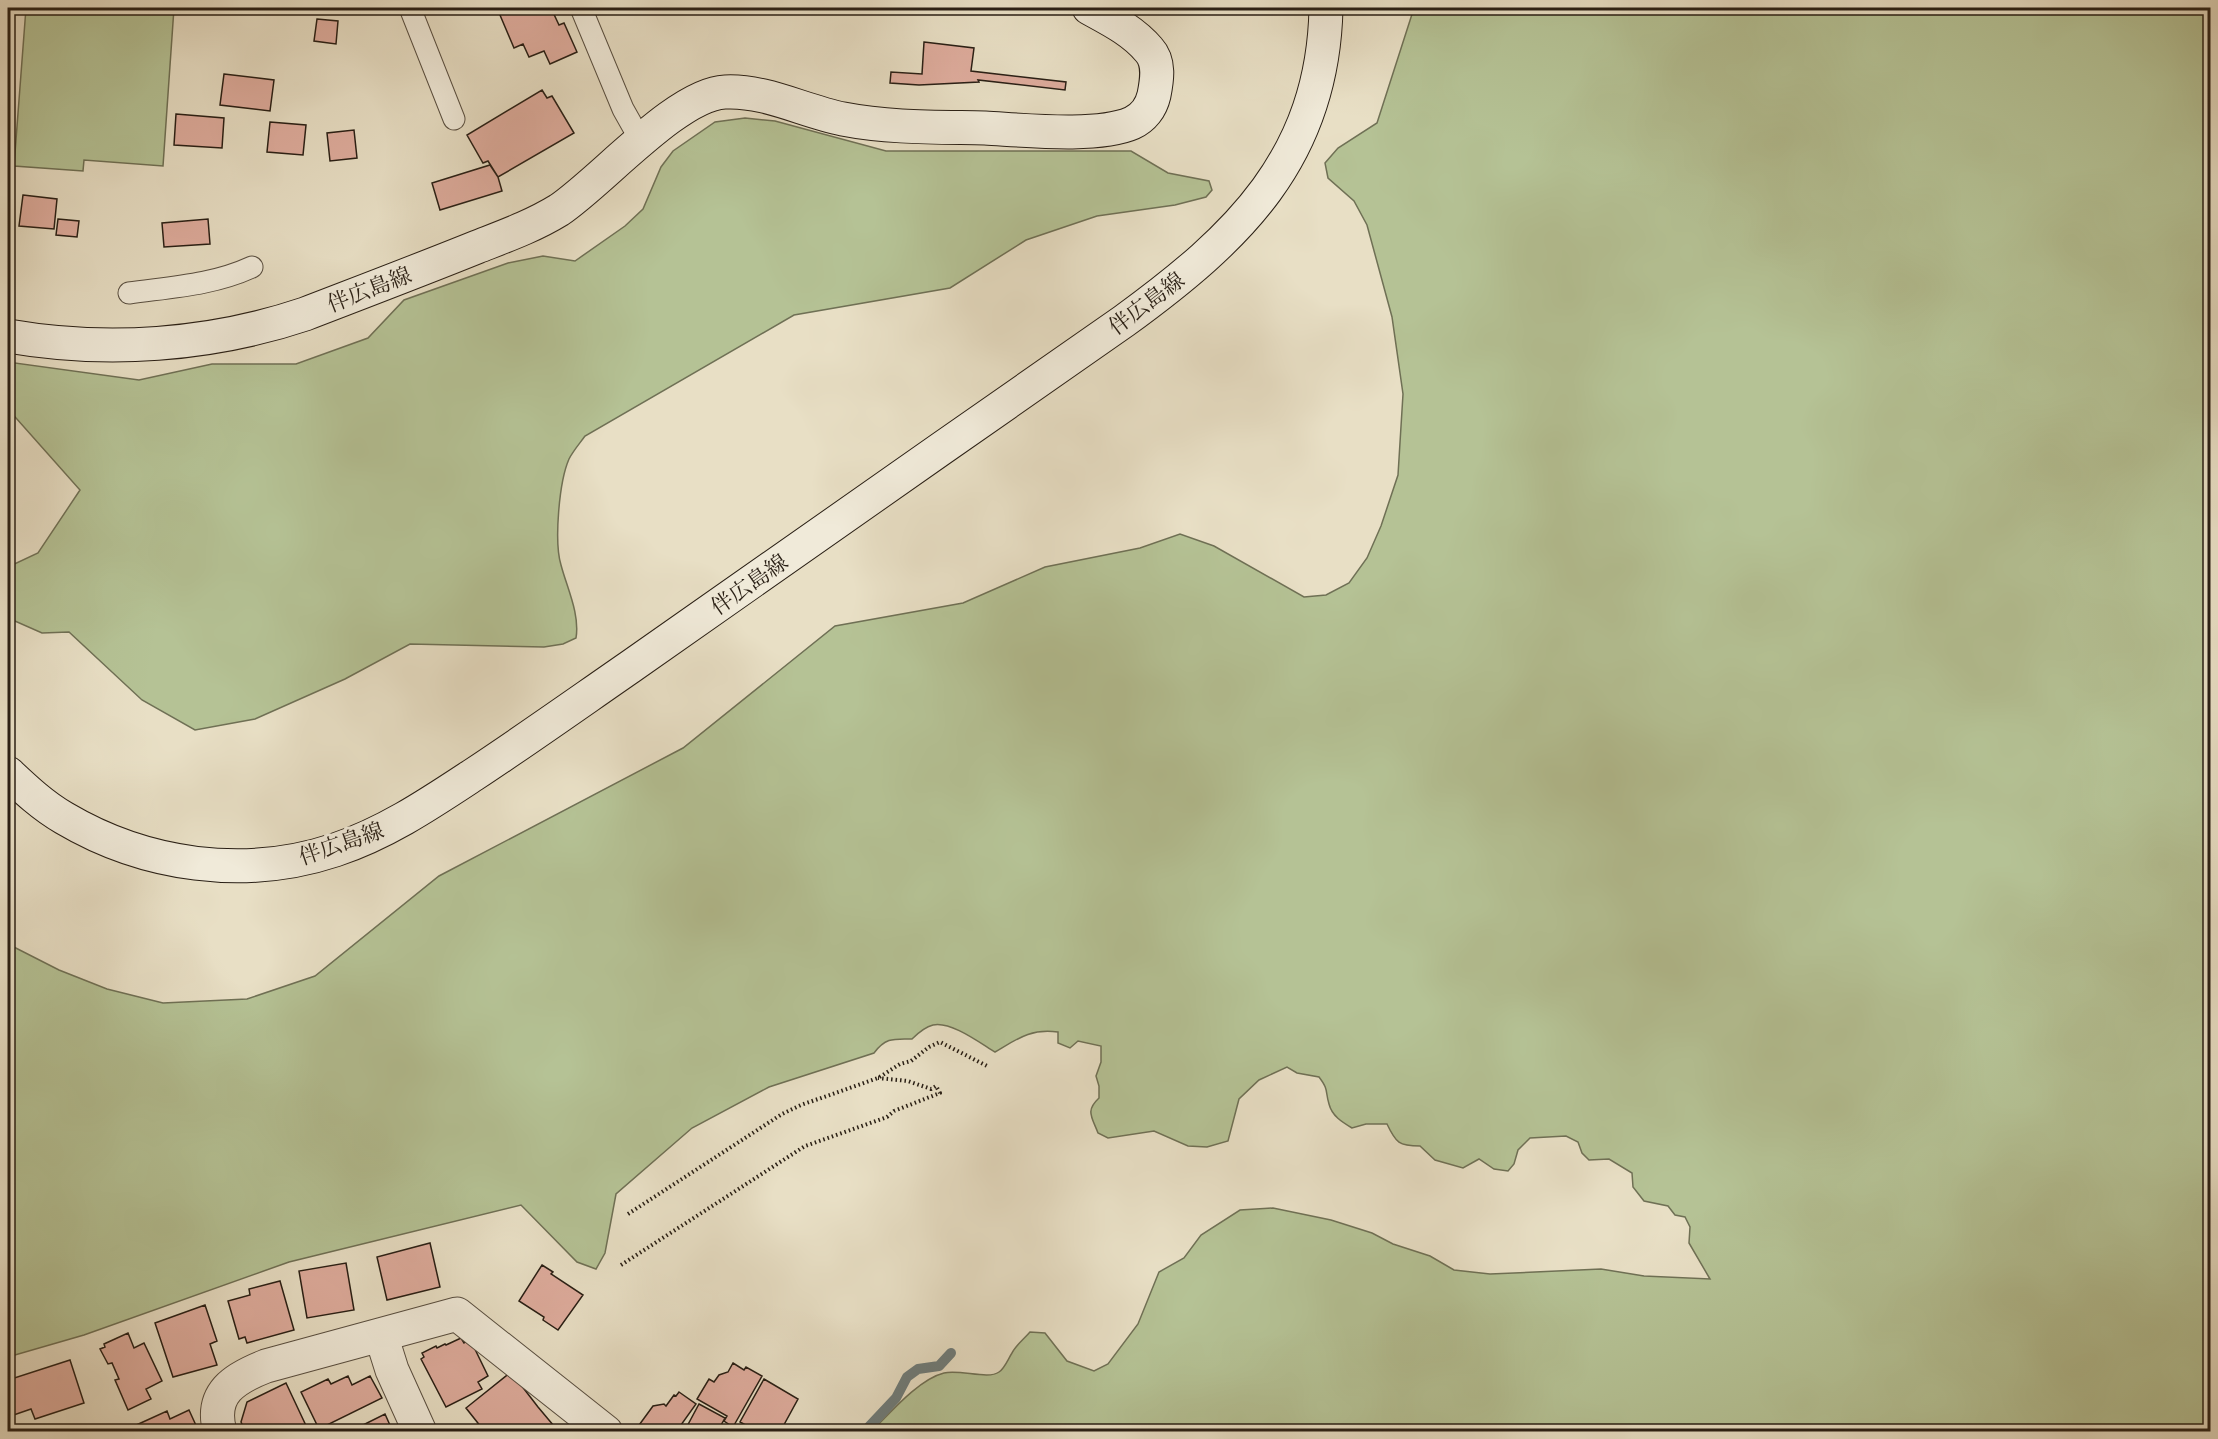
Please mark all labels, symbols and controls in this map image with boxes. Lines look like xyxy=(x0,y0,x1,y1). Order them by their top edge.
street label: 伴広島線 xyxy=(323,260,415,319)
street label: 伴広島線 xyxy=(1102,265,1190,341)
street label: 伴広島線 xyxy=(705,547,794,622)
street label: 伴広島線 xyxy=(295,815,387,872)

